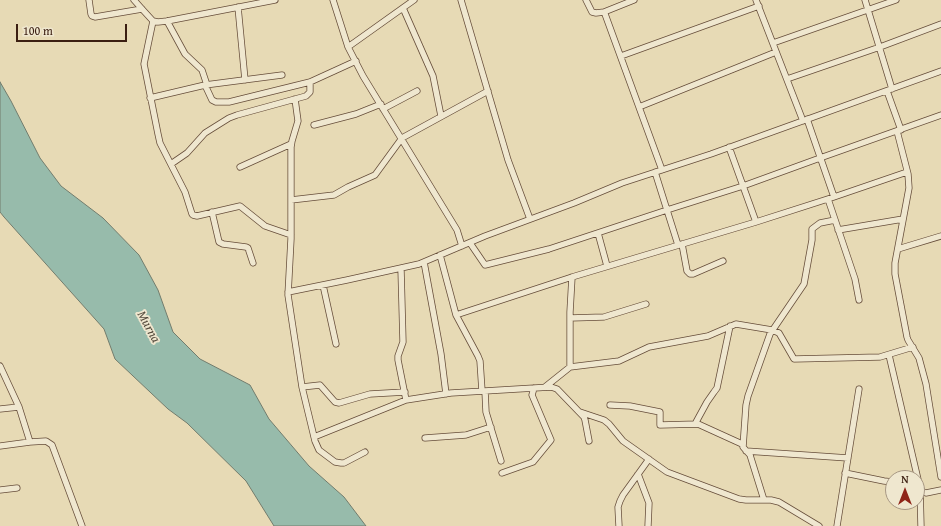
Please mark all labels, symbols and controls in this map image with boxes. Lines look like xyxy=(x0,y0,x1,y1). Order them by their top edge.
scale bar xyxy=(18,16,129,42)
text: 100 m xyxy=(23,22,53,39)
water label: Murna xyxy=(133,308,163,346)
north arrow xyxy=(885,470,925,510)
text: N xyxy=(901,471,909,487)

